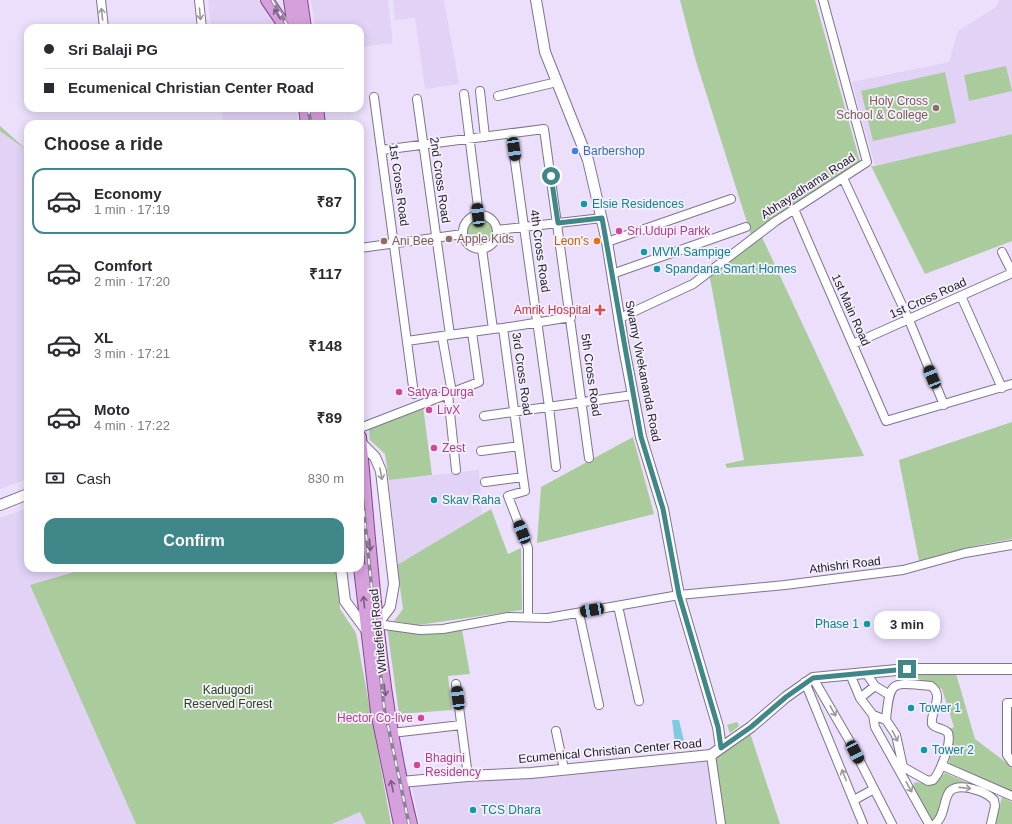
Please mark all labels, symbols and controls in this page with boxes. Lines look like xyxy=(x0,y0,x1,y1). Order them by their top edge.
one-way arrow xyxy=(196,7,204,20)
one-way arrow xyxy=(99,8,106,21)
one-way arrow xyxy=(273,9,281,20)
text: Sri Balaji PG xyxy=(68,41,158,58)
text: Ecumenical Christian Center Road xyxy=(68,79,314,96)
place label: Holy Cross School & College xyxy=(836,94,928,122)
marker: Holy Cross School & College xyxy=(931,103,941,113)
text: Choose a ride xyxy=(44,134,163,154)
street label: 2nd Cross Road xyxy=(427,136,453,224)
car xyxy=(506,136,522,162)
street label: 1st Cross Road xyxy=(386,143,412,227)
place label: Barbershop xyxy=(583,144,645,158)
marker: Barbershop xyxy=(570,146,580,156)
street label: Abhayadhama Road xyxy=(758,150,858,222)
route start xyxy=(542,167,560,185)
icon: car xyxy=(46,183,82,219)
text: Economy xyxy=(94,185,162,202)
text: ₹87 xyxy=(317,193,342,210)
place label: Elsie Residences xyxy=(592,197,684,211)
marker: Elsie Residences xyxy=(579,199,589,209)
text: 1 min · 17:19 xyxy=(94,202,170,217)
car xyxy=(471,202,485,228)
street label: 4th Cross Road xyxy=(527,209,553,293)
place label: Sri Udupi Parkk xyxy=(627,224,711,238)
marker: Sri Udupi Parkk xyxy=(614,226,624,236)
place label: Apple Kids xyxy=(457,232,514,246)
place label: Ani Bee xyxy=(392,234,434,248)
marker: Apple Kids xyxy=(444,234,454,244)
place label: Leon's xyxy=(554,234,589,248)
marker: Ani Bee xyxy=(379,236,389,246)
marker: Leon's xyxy=(592,236,602,246)
place label: MVM Sampige xyxy=(652,245,731,259)
marker: MVM Sampige xyxy=(639,247,649,257)
icon: car xyxy=(46,255,82,291)
text: Comfort xyxy=(94,257,152,274)
place label: Spandana Smart Homes xyxy=(665,262,796,276)
marker: Spandana Smart Homes xyxy=(652,264,662,274)
text: ₹117 xyxy=(309,265,342,282)
street label: 1st Main Road xyxy=(829,272,873,348)
text: 2 min · 17:20 xyxy=(94,274,170,289)
street label: 1st Cross Road xyxy=(887,275,969,321)
street label: Swamy Vivekananda Road xyxy=(622,299,664,443)
place label: Amrik Hospital xyxy=(514,303,591,317)
marker: Amrik Hospital xyxy=(594,304,606,316)
icon: car xyxy=(46,327,82,363)
text: XL xyxy=(94,329,113,346)
street label: 3rd Cross Road xyxy=(509,331,535,417)
street label: 5th Cross Road xyxy=(578,333,604,417)
text: ₹148 xyxy=(308,337,342,354)
text: 3 min · 17:21 xyxy=(94,346,170,361)
car xyxy=(922,364,942,390)
place label: Satya Durga xyxy=(407,385,474,399)
marker: Satya Durga xyxy=(394,387,404,397)
icon: car xyxy=(46,399,82,435)
text: Moto xyxy=(94,401,130,418)
place label: LivX xyxy=(437,403,460,417)
marker: LivX xyxy=(424,405,434,415)
text: ₹89 xyxy=(317,409,342,426)
text: 4 min · 17:22 xyxy=(94,418,170,433)
place label: Zest xyxy=(442,441,466,455)
marker: Zest xyxy=(429,443,439,453)
icon: cash xyxy=(44,467,66,489)
one-way arrow xyxy=(377,467,385,480)
text: Cash xyxy=(76,470,111,487)
text: 830 m xyxy=(308,471,344,486)
place label: Skav Raha xyxy=(442,493,501,507)
marker: Skav Raha xyxy=(429,495,439,505)
button: Confirm xyxy=(44,518,344,564)
car xyxy=(512,519,532,545)
one-way arrow xyxy=(366,538,373,551)
street label: Athishri Road xyxy=(808,554,882,576)
street label: Whitefield Road xyxy=(367,588,389,674)
one-way arrow xyxy=(360,596,367,609)
car xyxy=(579,602,605,618)
callout: 3 min xyxy=(874,611,940,639)
place label: Phase 1 xyxy=(815,617,859,631)
text: 3 min xyxy=(890,617,924,632)
marker: Phase 1 xyxy=(862,619,872,629)
route end xyxy=(898,660,916,678)
park label: Kadugodi Reserved Forest xyxy=(184,683,273,711)
one-way arrow xyxy=(381,683,389,696)
car xyxy=(451,685,465,711)
place label: Tower 1 xyxy=(919,701,961,715)
marker: Tower 1 xyxy=(906,703,916,713)
one-way arrow xyxy=(830,705,837,717)
place label: Hector Co-live xyxy=(337,711,413,725)
marker: Hector Co-live xyxy=(416,713,426,723)
one-way arrow xyxy=(892,729,899,741)
street label: Ecumenical Christian Center Road xyxy=(518,736,702,766)
car xyxy=(844,739,866,765)
place label: Tower 2 xyxy=(932,743,974,757)
marker: Tower 2 xyxy=(919,745,929,755)
place label: Bhagini Residency xyxy=(425,751,481,779)
marker: Bhagini Residency xyxy=(412,760,422,770)
one-way arrow xyxy=(839,769,847,781)
one-way arrow xyxy=(387,780,395,793)
one-way arrow xyxy=(905,781,913,793)
one-way arrow xyxy=(958,784,971,792)
place label: TCS Dhara xyxy=(481,803,541,817)
marker: TCS Dhara xyxy=(468,805,478,815)

